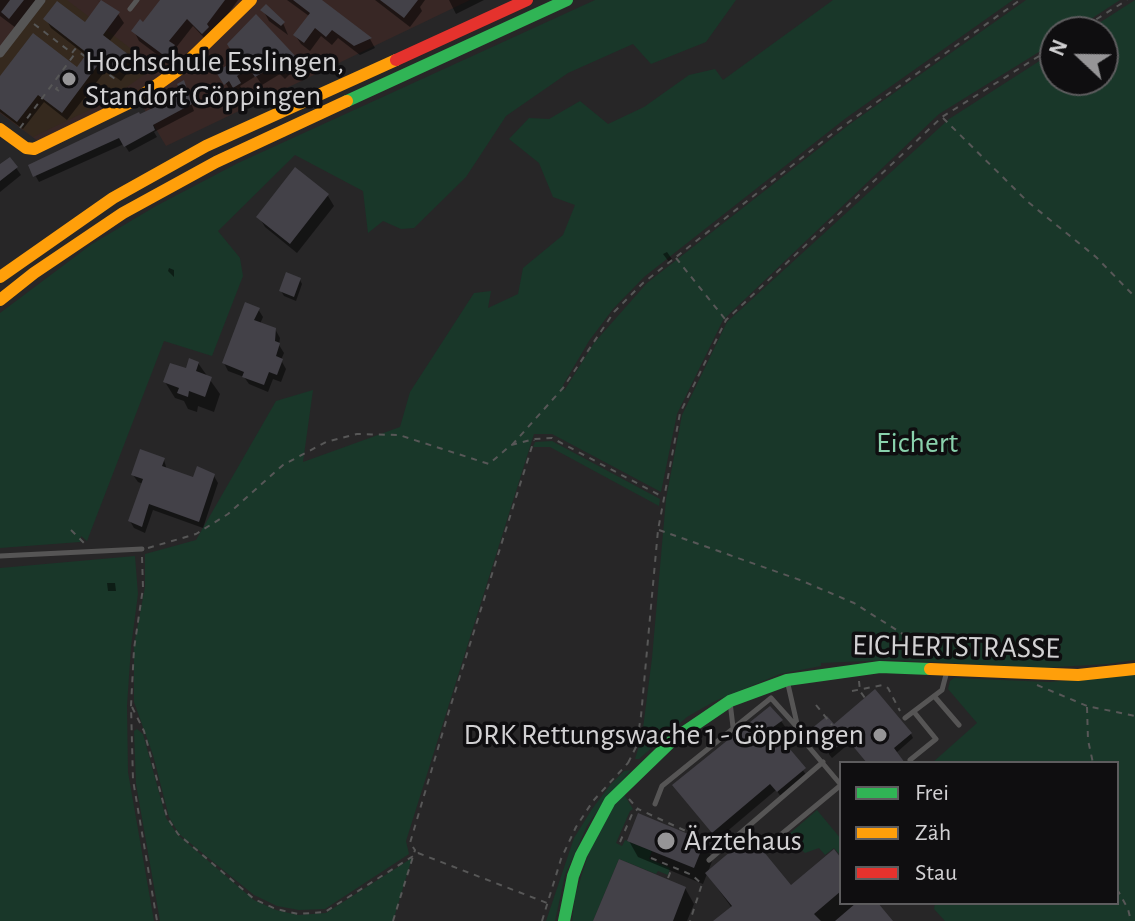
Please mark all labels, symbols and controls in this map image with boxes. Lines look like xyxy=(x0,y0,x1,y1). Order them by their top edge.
north arrow xyxy=(1039,16,1119,96)
text: N xyxy=(1046,37,1072,59)
place label: Hochschule Esslingen, Standort Göppingen xyxy=(85,44,344,114)
marker: Hochschule Esslingen, Standort Göppingen xyxy=(60,70,78,88)
park label: Eichert xyxy=(876,425,958,461)
street label: EICHERTSTRASSE xyxy=(852,627,1060,667)
place label: DRK Rettungswache 1 - Göppingen xyxy=(464,717,864,753)
marker: DRK Rettungswache 1 - Göppingen xyxy=(871,726,889,744)
legend xyxy=(839,761,1119,905)
text: Frei xyxy=(915,781,949,805)
text: Zäh xyxy=(915,821,951,845)
place label: Ärztehaus xyxy=(684,823,802,859)
marker: Ärztehaus xyxy=(655,830,677,852)
text: Stau xyxy=(915,861,957,885)

